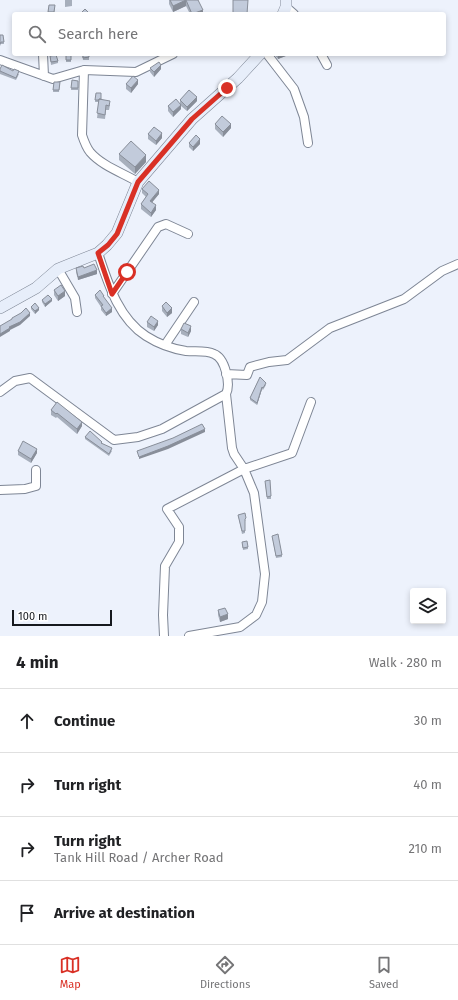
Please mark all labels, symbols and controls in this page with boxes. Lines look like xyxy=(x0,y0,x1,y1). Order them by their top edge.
search box xyxy=(12,12,446,56)
icon: search xyxy=(26,23,48,45)
text: Search here xyxy=(58,25,138,43)
route end xyxy=(218,79,236,97)
route start xyxy=(118,263,136,281)
map controls xyxy=(410,588,446,624)
button: layers xyxy=(410,588,446,624)
scale bar xyxy=(12,608,112,627)
text: 100 m xyxy=(18,610,47,623)
text: 4 min xyxy=(16,652,59,673)
text: Walk · 280 m xyxy=(369,655,442,670)
icon: ahead xyxy=(16,710,38,732)
text: Continue xyxy=(54,712,115,730)
text: 30 m xyxy=(414,713,442,728)
icon: right xyxy=(16,774,38,796)
text: Turn right xyxy=(54,776,121,794)
text: 40 m xyxy=(413,777,442,792)
text: Turn right xyxy=(54,832,121,850)
icon: right xyxy=(16,838,38,860)
text: 210 m xyxy=(408,841,442,856)
text: Tank Hill Road / Archer Road xyxy=(54,850,224,865)
icon: arrive xyxy=(16,902,38,924)
text: Arrive at destination xyxy=(54,904,195,922)
tab: Map xyxy=(59,954,81,991)
tab: Directions xyxy=(200,954,250,991)
tab: Saved xyxy=(369,954,399,991)

